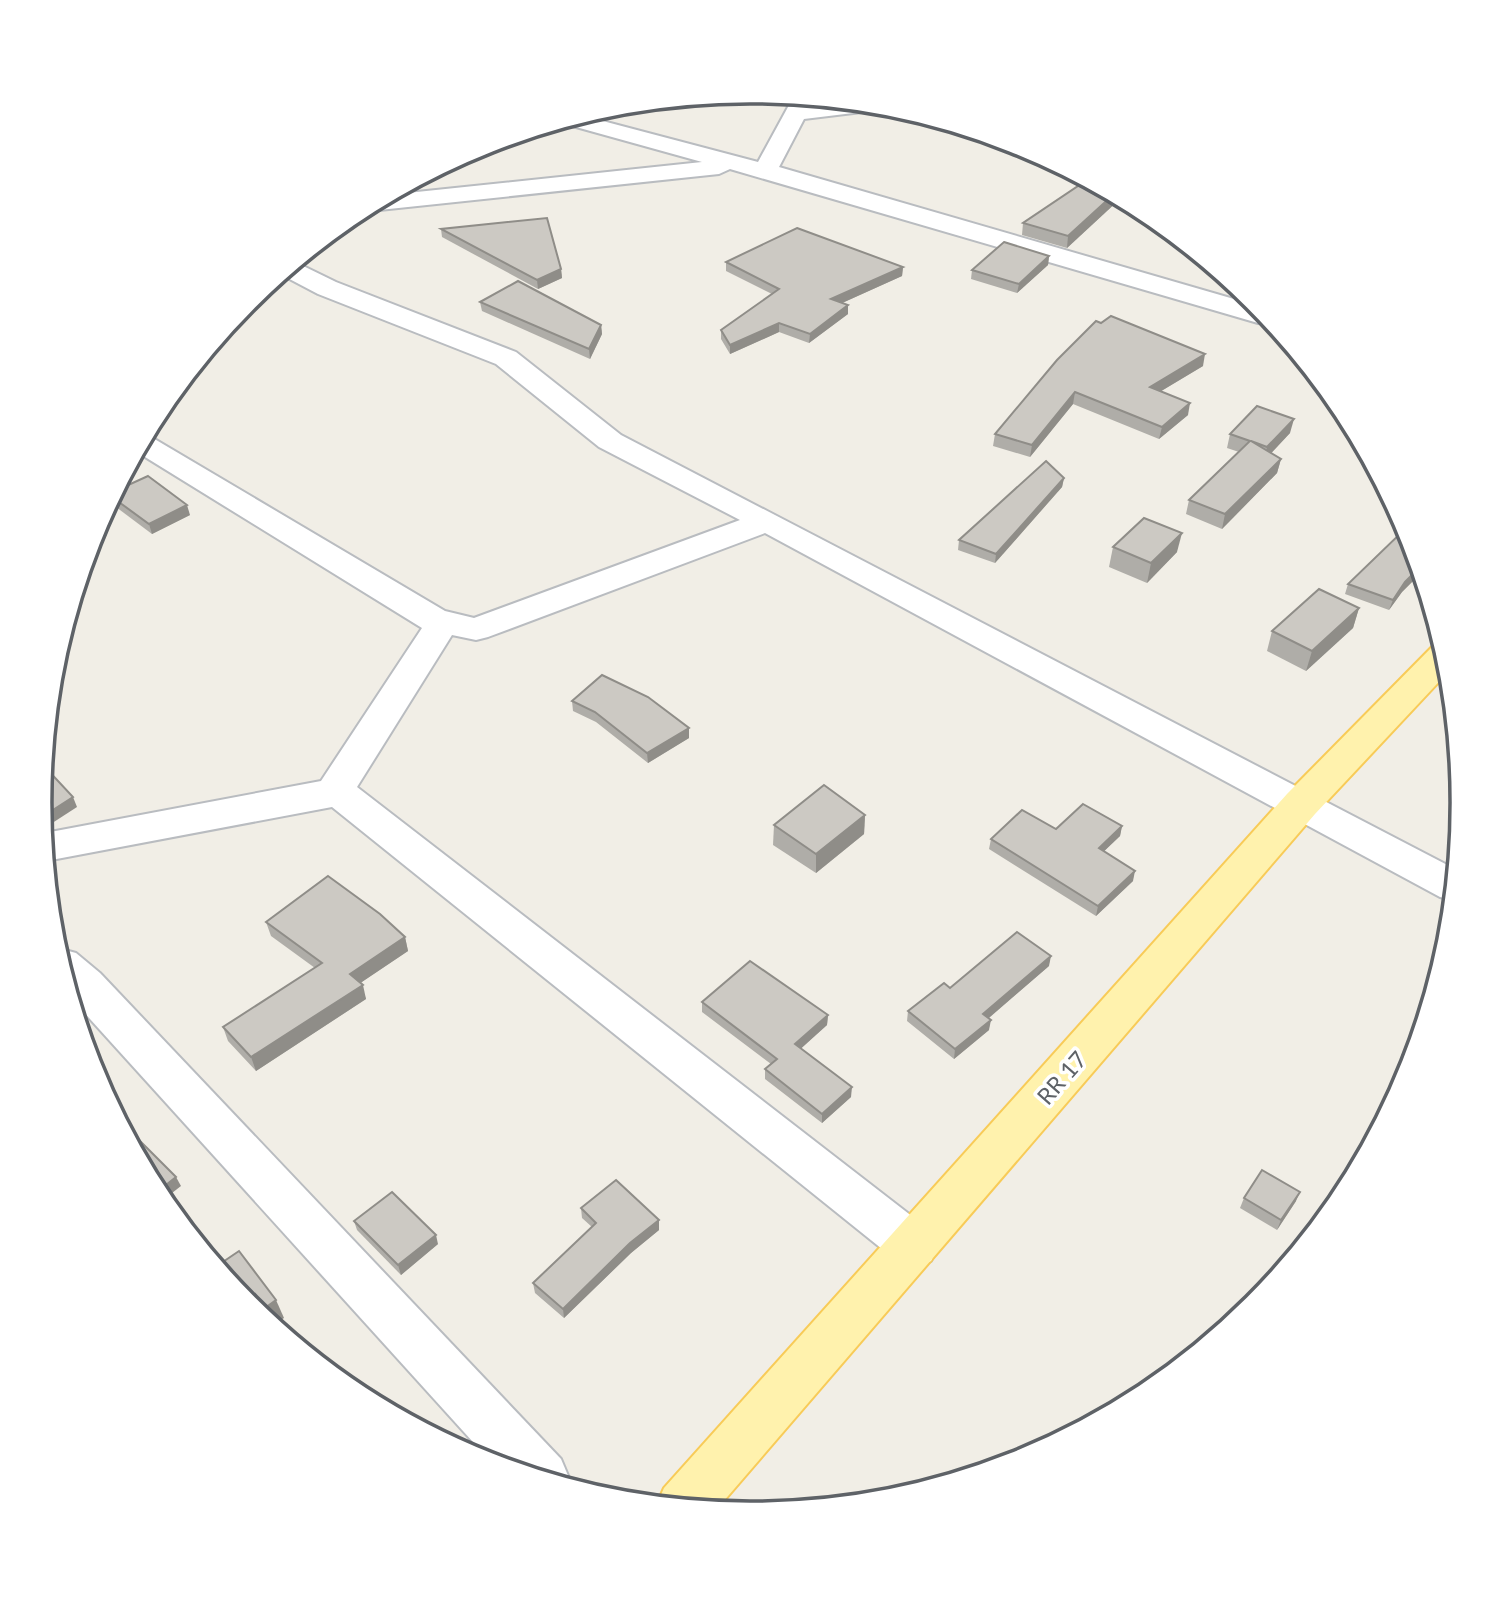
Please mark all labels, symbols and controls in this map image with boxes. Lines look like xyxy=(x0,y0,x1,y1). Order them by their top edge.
street label: RR 17 xyxy=(1031,1045,1092,1110)

